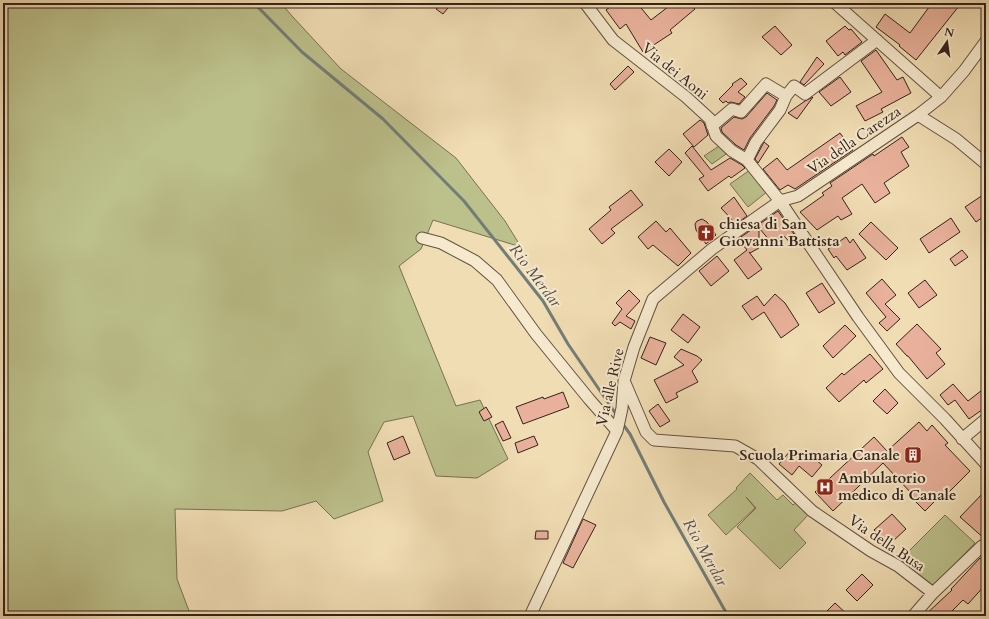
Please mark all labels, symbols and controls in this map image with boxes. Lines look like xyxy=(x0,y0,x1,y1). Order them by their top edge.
north arrow xyxy=(927,22,967,62)
text: N xyxy=(943,24,956,41)
street label: Via dei Aoni xyxy=(637,38,713,104)
street label: Via della Carezza xyxy=(803,101,905,179)
place label: chiesa di San Giovanni Battista xyxy=(719,214,840,251)
church icon: chiesa di San Giovanni Battista xyxy=(696,223,716,243)
water label: Rio Merdar xyxy=(504,239,567,312)
street label: Via alle Rive xyxy=(591,346,629,428)
place label: Scuola Primaria Canale xyxy=(740,445,900,465)
building icon: Scuola Primaria Canale xyxy=(903,445,923,465)
place label: Ambulatorio medico di Canale xyxy=(838,468,956,505)
hospital icon: Ambulatorio medico di Canale xyxy=(815,477,835,497)
street label: Via della Busa xyxy=(845,510,930,576)
water label: Rio Merdar xyxy=(678,515,733,591)

